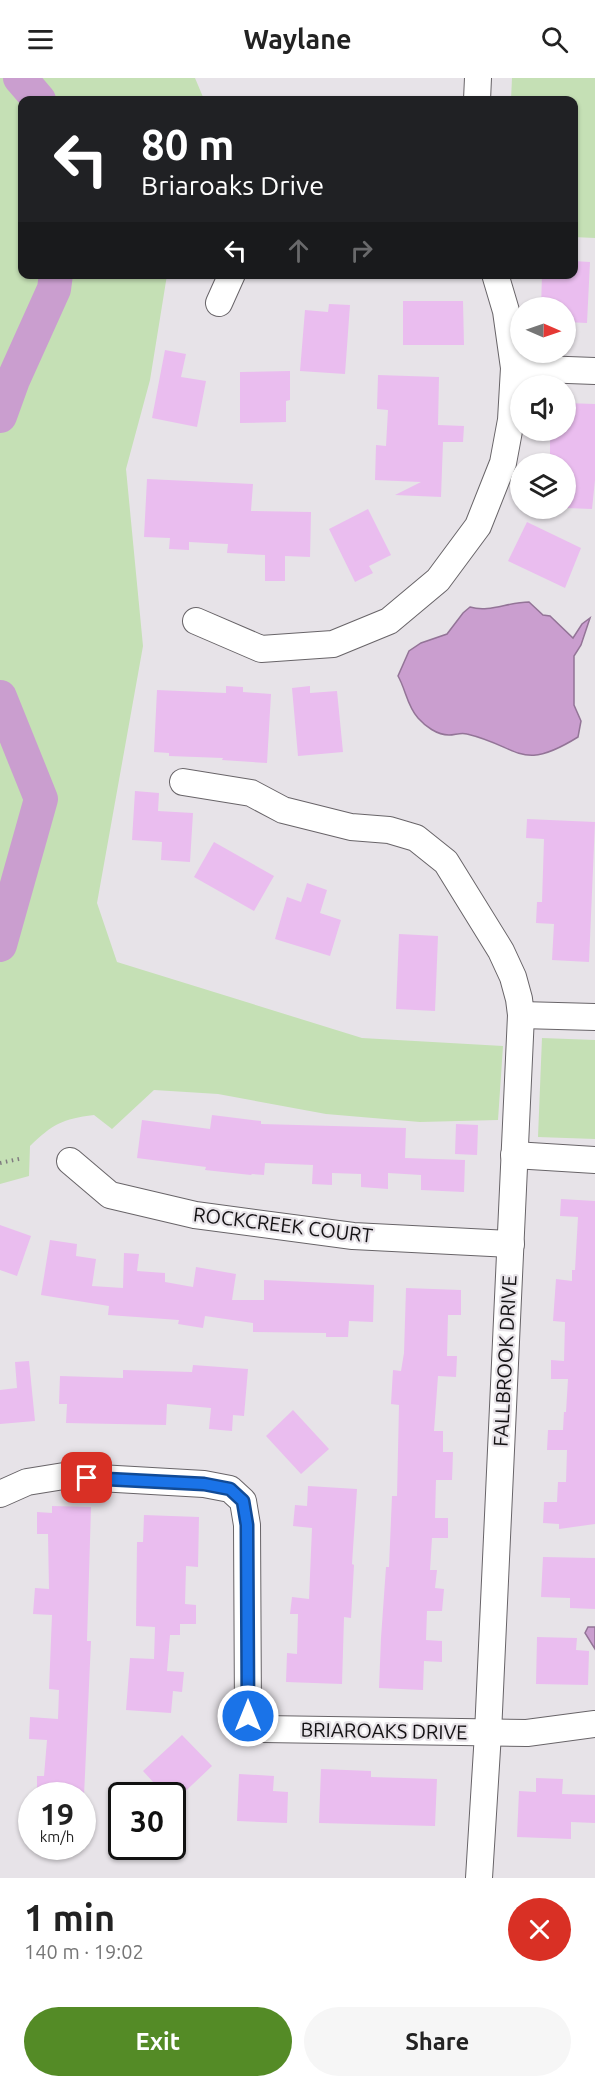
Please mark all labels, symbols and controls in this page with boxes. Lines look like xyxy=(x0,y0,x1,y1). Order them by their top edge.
icon: menu xyxy=(24,23,57,56)
icon: search xyxy=(538,23,571,56)
text: Waylane xyxy=(244,24,351,54)
icon: left xyxy=(42,120,120,198)
text: 80 m xyxy=(141,121,235,168)
text: Briaroaks Drive xyxy=(141,170,324,200)
icon: left xyxy=(219,234,252,267)
icon: ahead xyxy=(282,234,315,267)
icon: right xyxy=(345,234,378,267)
north arrow xyxy=(510,297,576,363)
map controls xyxy=(510,297,576,519)
button: sound xyxy=(510,375,576,441)
button: layers xyxy=(510,453,576,519)
street label: ROCKCREEK COURT xyxy=(192,1202,374,1247)
street label: FALLBROOK DRIVE xyxy=(489,1275,520,1447)
pin xyxy=(61,1452,112,1503)
icon: arrive xyxy=(70,1461,103,1494)
position arrow xyxy=(216,1684,280,1748)
street label: BRIAROAKS DRIVE xyxy=(300,1718,468,1743)
speed limit sign: 30 xyxy=(108,1782,186,1860)
text: 19 xyxy=(40,1797,74,1831)
text: km/h xyxy=(40,1828,74,1845)
text: 1 min xyxy=(24,1897,115,1938)
button: close xyxy=(508,1898,571,1961)
text: 140 m · 19:02 xyxy=(24,1940,144,1963)
button: Exit xyxy=(24,2007,292,2076)
button: Share xyxy=(304,2007,571,2076)

